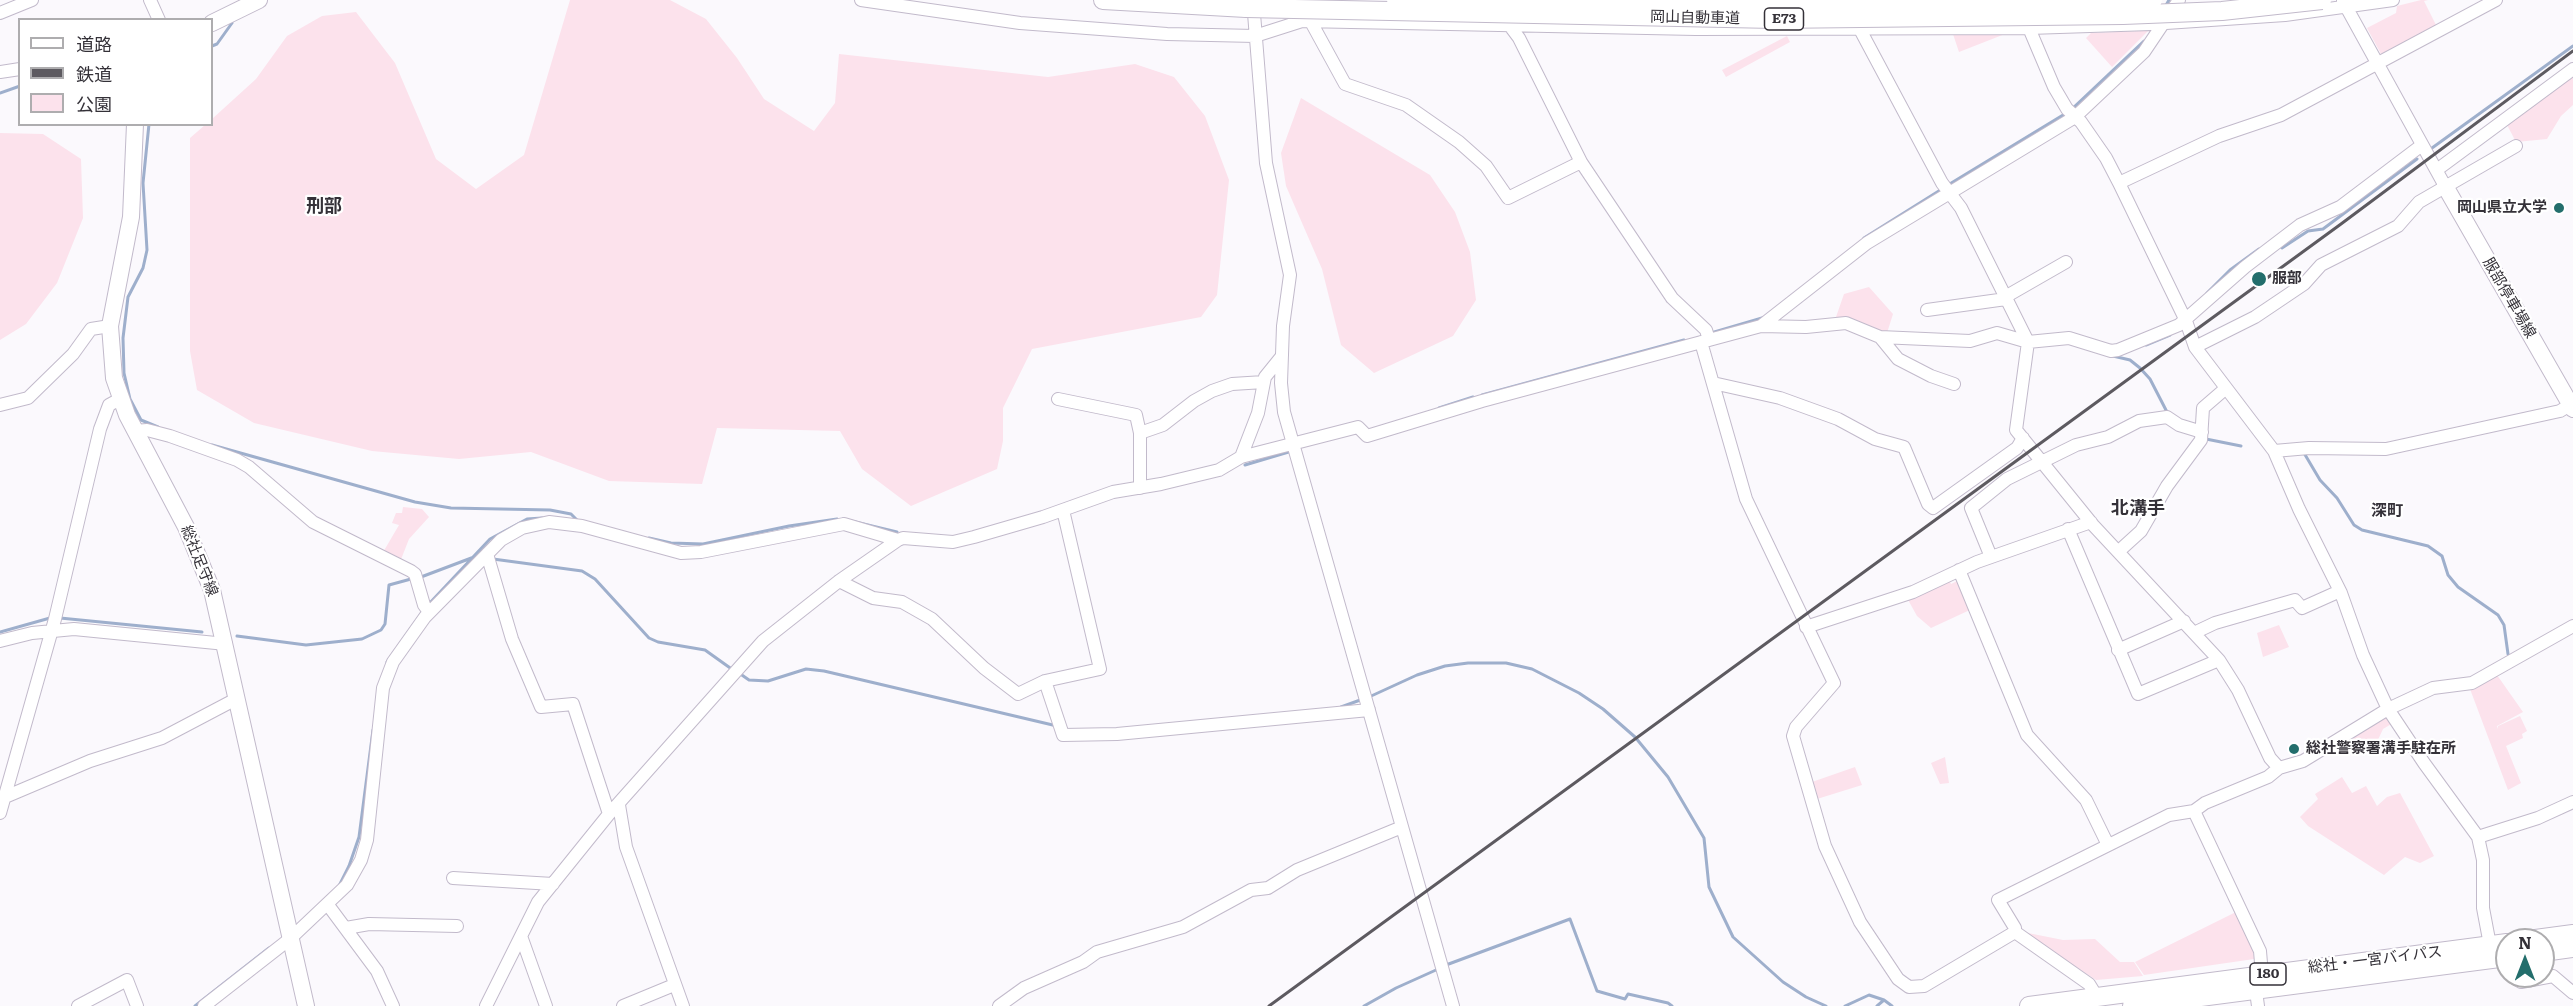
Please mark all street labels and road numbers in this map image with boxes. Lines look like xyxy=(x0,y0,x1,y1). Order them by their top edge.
street label: 岡山自動車道 xyxy=(1650,8,1740,28)
road number: E73 xyxy=(1764,8,1804,30)
street label: 服部停車場線 xyxy=(2479,255,2539,341)
street label: 総社足守線 xyxy=(177,523,221,599)
street label: 総社・一宮バイパス xyxy=(2307,943,2443,977)
road number: 180 xyxy=(2250,963,2286,985)

